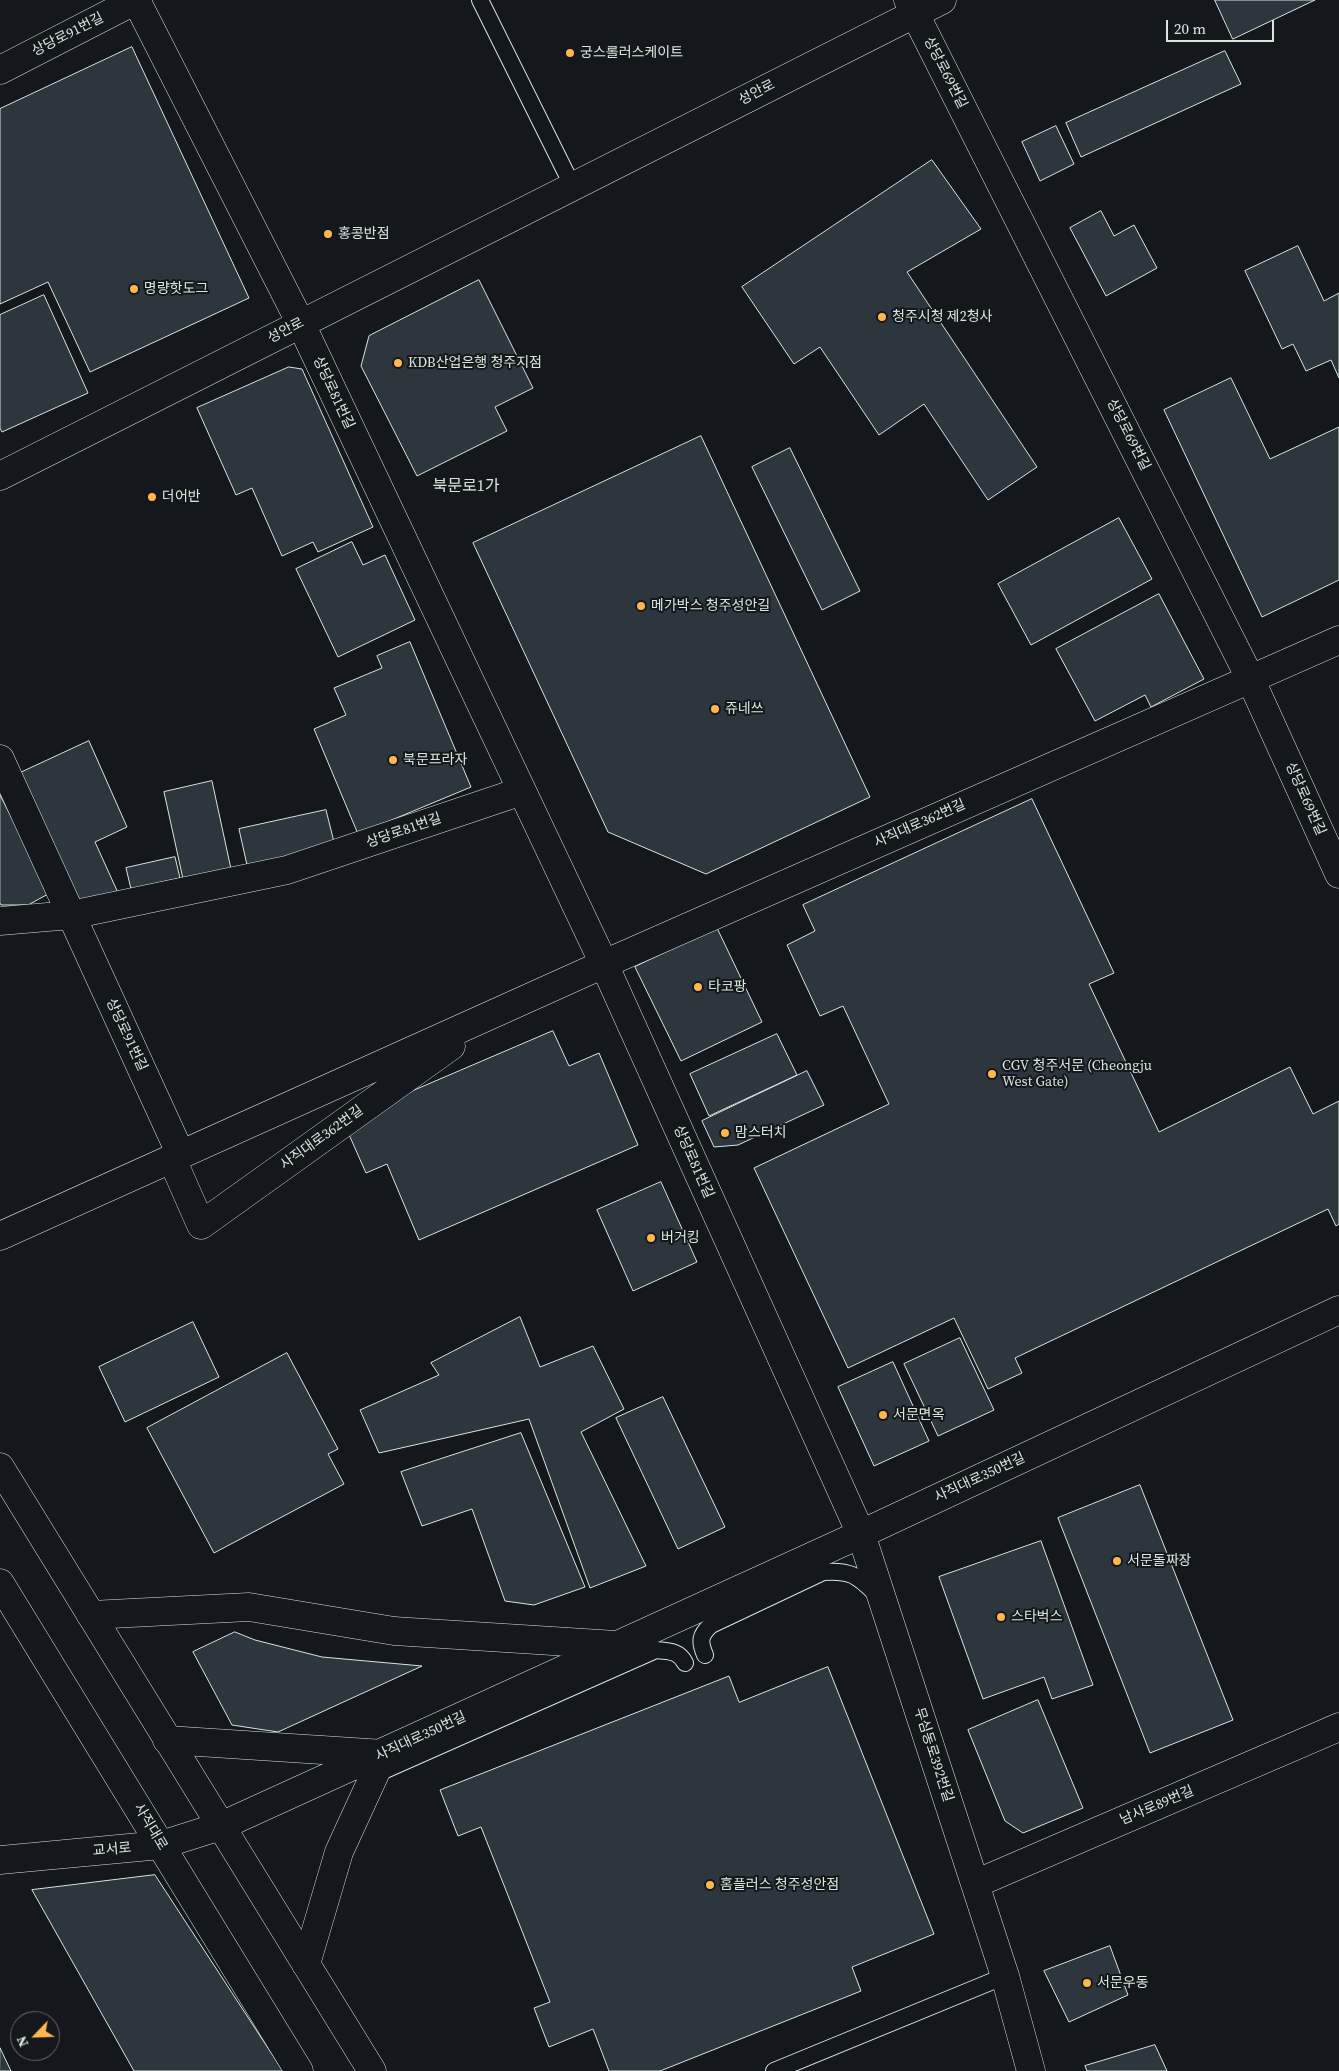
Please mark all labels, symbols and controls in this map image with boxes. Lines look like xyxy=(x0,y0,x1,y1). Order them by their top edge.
street label: 상당로91번길 xyxy=(29,10,107,60)
scale bar xyxy=(1169,10,1276,42)
text: 20 m xyxy=(1174,18,1206,39)
street label: 상당로69번길 xyxy=(920,34,970,112)
place label: 궁스롤러스케이트 xyxy=(580,45,683,61)
marker: 궁스롤러스케이트 xyxy=(564,47,576,59)
street label: 성안로 xyxy=(736,77,778,109)
place label: 홍콩반점 xyxy=(338,226,390,242)
marker: 홍콩반점 xyxy=(322,228,334,240)
place label: 명량핫도그 xyxy=(144,281,208,297)
marker: 명량핫도그 xyxy=(128,283,140,295)
place label: 청주시청 제2청사 xyxy=(892,309,992,325)
marker: 청주시청 제2청사 xyxy=(876,311,888,323)
street label: 성안로 xyxy=(265,315,307,347)
street label: 상당로81번길 xyxy=(309,354,357,432)
place label: KDB산업은행 청주지점 xyxy=(408,355,542,371)
marker: KDB산업은행 청주지점 xyxy=(392,357,404,369)
street label: 상당로69번길 xyxy=(1103,396,1153,474)
district label: 북문로1가 xyxy=(433,477,499,497)
place label: 더어반 xyxy=(162,489,201,505)
marker: 더어반 xyxy=(146,491,158,503)
place label: 메가박스 청주성안길 xyxy=(651,598,770,614)
marker: 메가박스 청주성안길 xyxy=(635,600,647,612)
place label: 쥬네쓰 xyxy=(725,701,764,717)
marker: 쥬네쓰 xyxy=(709,703,721,715)
place label: 북문프라자 xyxy=(403,752,467,768)
marker: 북문프라자 xyxy=(387,754,399,766)
street label: 상당로69번길 xyxy=(1281,760,1329,838)
street label: 사직대로362번길 xyxy=(872,796,968,852)
street label: 상당로81번길 xyxy=(364,810,444,852)
place label: 타코팡 xyxy=(708,979,747,995)
marker: 타코팡 xyxy=(692,981,704,993)
street label: 상당로91번길 xyxy=(102,996,150,1074)
place label: CGV 청주서문 (Cheongju West Gate) xyxy=(1002,1058,1152,1090)
marker: CGV 청주서문 (Cheongju West Gate) xyxy=(986,1068,998,1080)
street label: 사직대로362번길 xyxy=(277,1102,367,1174)
street label: 상당로81번길 xyxy=(669,1123,717,1201)
place label: 맘스터치 xyxy=(735,1125,787,1141)
marker: 맘스터치 xyxy=(719,1127,731,1139)
place label: 버거킹 xyxy=(661,1230,700,1246)
marker: 버거킹 xyxy=(645,1232,657,1244)
place label: 서문면옥 xyxy=(893,1407,945,1423)
marker: 서문면옥 xyxy=(877,1409,889,1421)
street label: 사직대로350번길 xyxy=(932,1450,1028,1506)
place label: 서문돌짜장 xyxy=(1127,1553,1191,1569)
marker: 서문돌짜장 xyxy=(1111,1555,1123,1567)
place label: 스타벅스 xyxy=(1011,1609,1063,1625)
marker: 스타벅스 xyxy=(995,1611,1007,1623)
street label: 무심동로392번길 xyxy=(910,1706,956,1804)
street label: 사직대로350번길 xyxy=(373,1709,469,1765)
street label: 남사로89번길 xyxy=(1118,1783,1196,1829)
street label: 사직대로 xyxy=(130,1801,170,1853)
street label: 교서로 xyxy=(92,1840,132,1860)
place label: 홈플러스 청주성안점 xyxy=(720,1877,839,1893)
marker: 홈플러스 청주성안점 xyxy=(704,1879,716,1891)
place label: 서문우동 xyxy=(1097,1975,1149,1991)
marker: 서문우동 xyxy=(1081,1977,1093,1989)
north arrow xyxy=(10,2011,60,2061)
text: N xyxy=(11,2033,33,2050)

